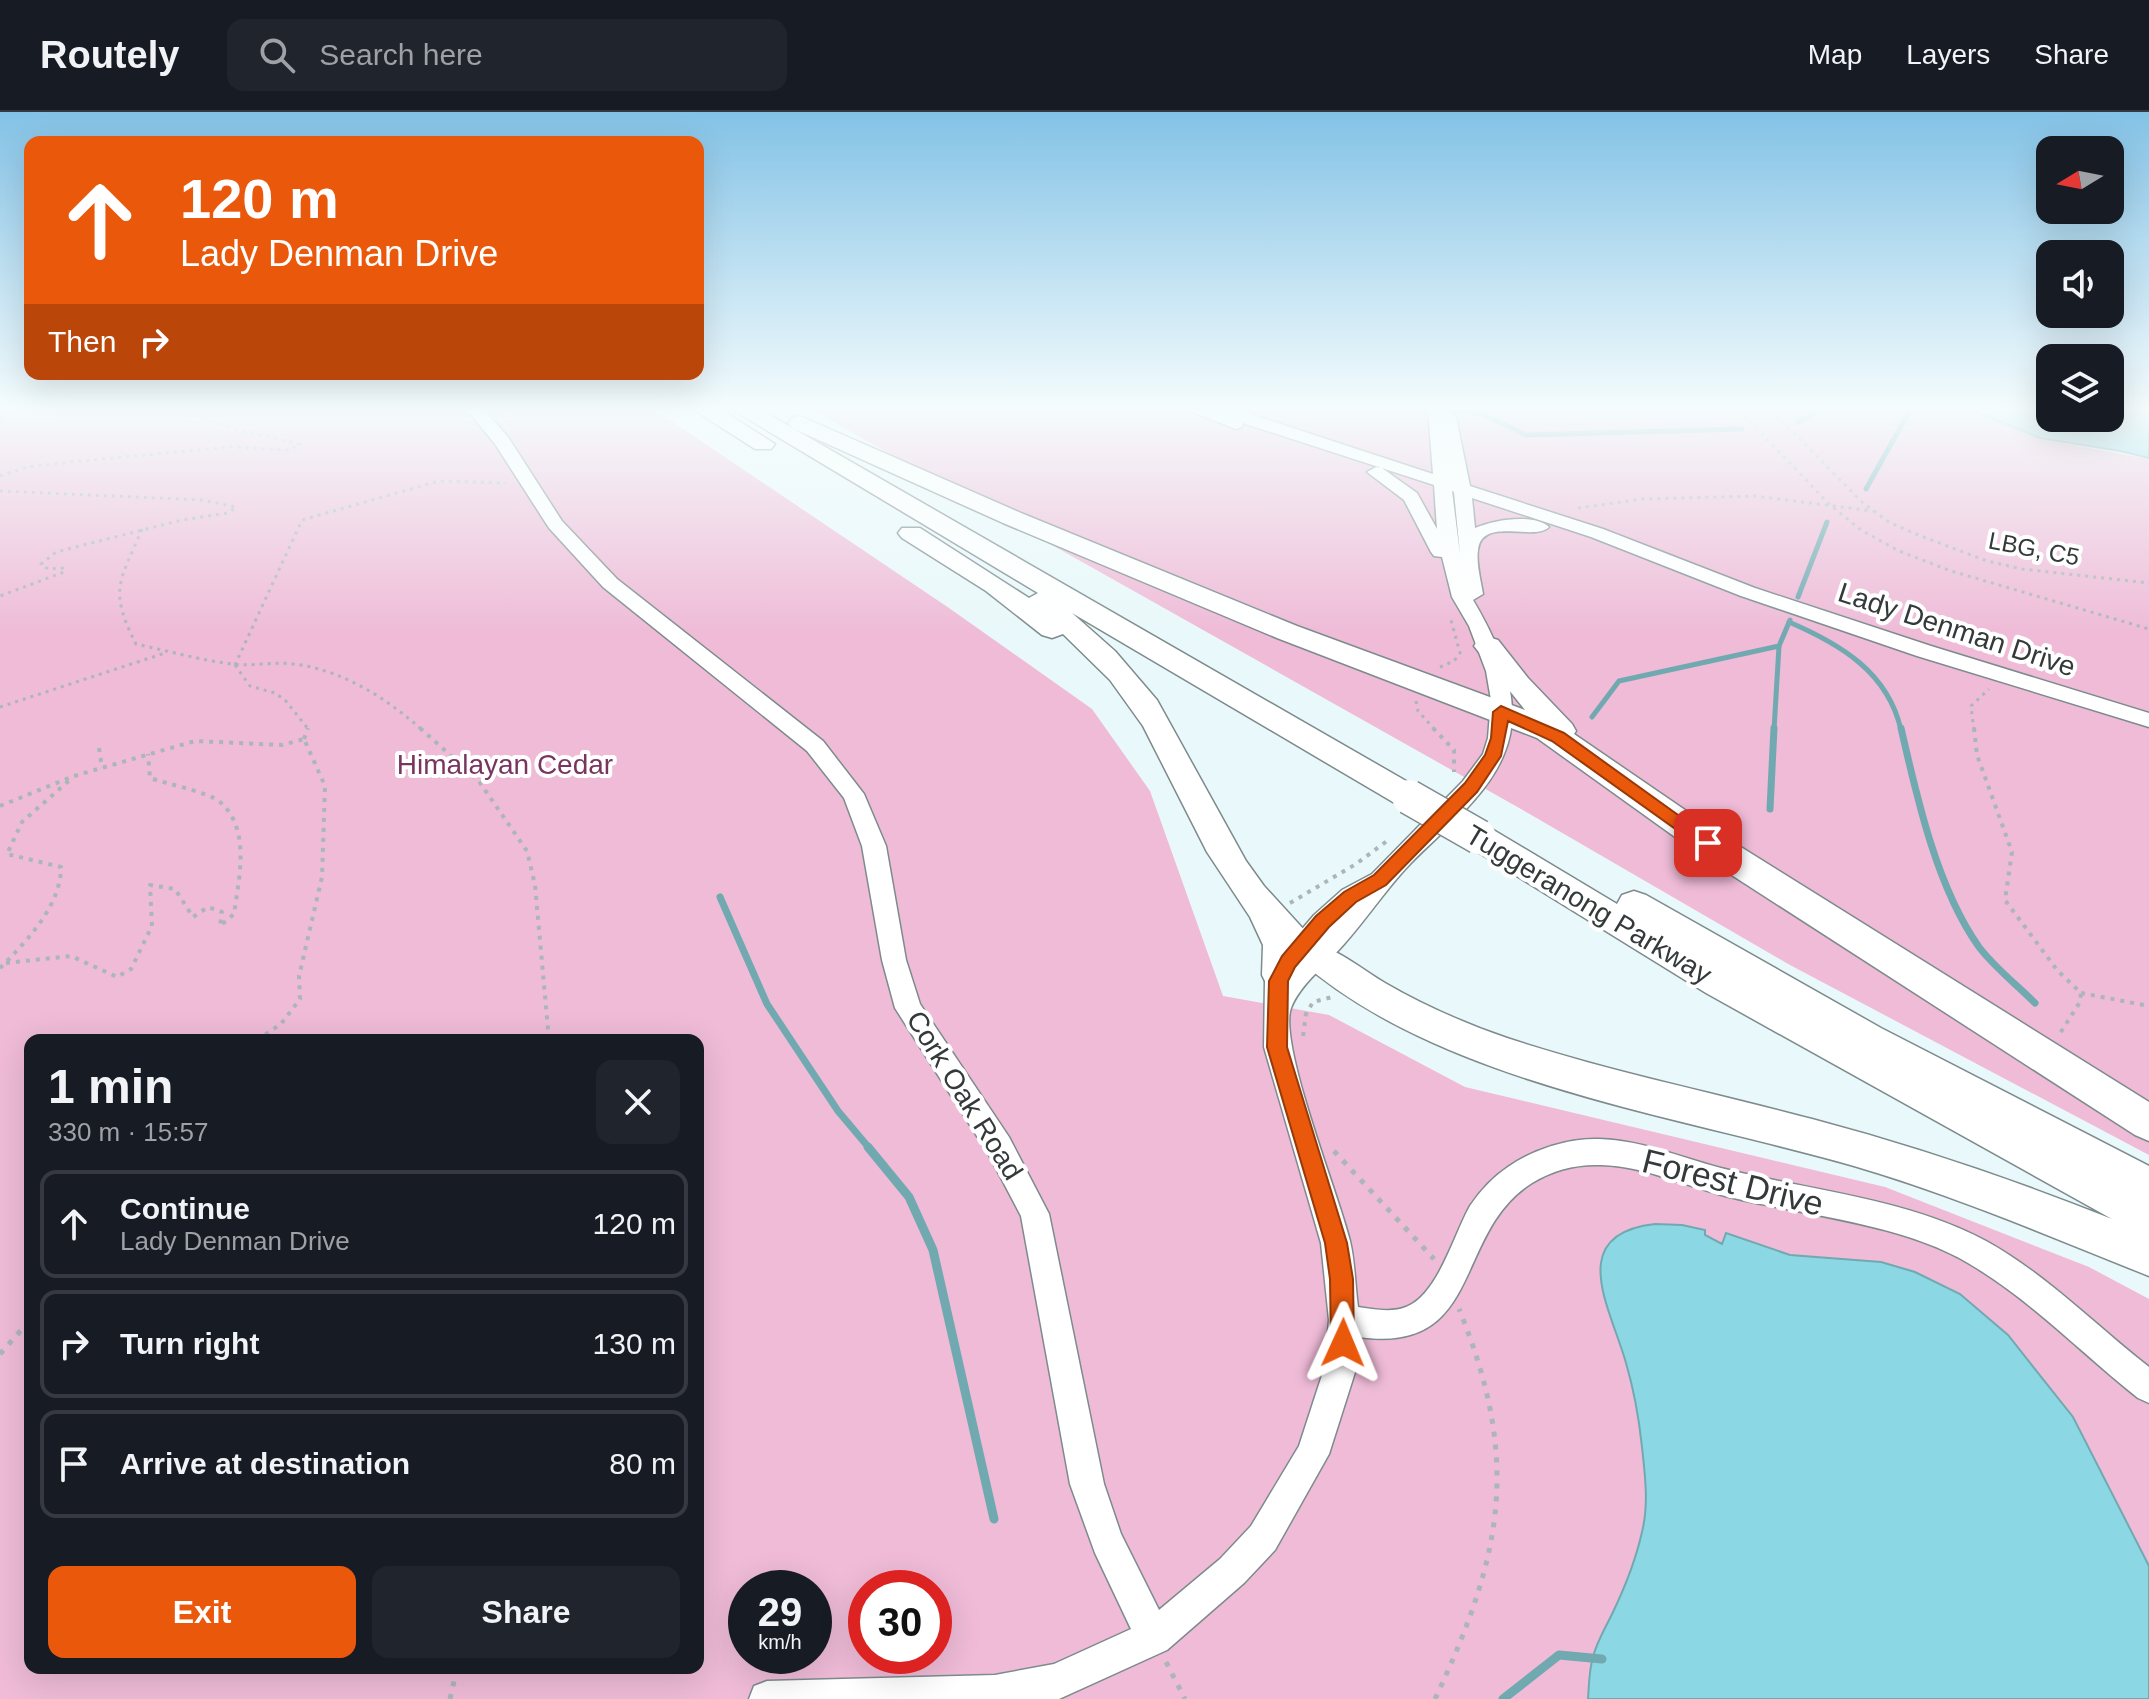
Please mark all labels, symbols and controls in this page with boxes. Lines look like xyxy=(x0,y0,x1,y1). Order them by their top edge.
search box xyxy=(227,19,787,91)
icon: search xyxy=(255,33,299,77)
text: Routely xyxy=(40,34,179,76)
text: Search here xyxy=(319,38,483,71)
text: Map xyxy=(1808,39,1862,70)
text: Layers xyxy=(1906,39,1990,70)
text: Share xyxy=(2034,39,2109,70)
north arrow xyxy=(2036,136,2124,224)
map controls xyxy=(2036,136,2124,432)
text: 120 m xyxy=(180,167,339,230)
icon: ahead xyxy=(48,168,152,272)
text: Lady Denman Drive xyxy=(180,233,498,274)
button: sound xyxy=(2036,240,2124,328)
icon: right xyxy=(132,320,176,364)
text: Then xyxy=(48,325,116,358)
button: layers xyxy=(2036,344,2124,432)
street label: LBG, C5 xyxy=(1986,526,2082,571)
street label: Lady Denman Drive xyxy=(1834,577,2079,682)
park label: Himalayan Cedar xyxy=(397,749,613,780)
pin xyxy=(1674,809,1742,877)
street label: Tuggeranong Parkway xyxy=(1460,819,1717,990)
icon: arrive xyxy=(1686,821,1730,865)
street label: Cork Oak Road xyxy=(900,1005,1029,1185)
text: 1 min xyxy=(48,1060,173,1113)
button: close xyxy=(596,1060,680,1144)
text: 330 m · 15:57 xyxy=(48,1117,208,1147)
street label: Forest Drive xyxy=(1639,1141,1827,1223)
text: Continue xyxy=(120,1192,250,1225)
icon: ahead xyxy=(52,1202,96,1246)
text: 120 m xyxy=(593,1207,676,1240)
text: Lady Denman Drive xyxy=(120,1226,350,1256)
position arrow xyxy=(1301,1301,1385,1385)
icon: right xyxy=(52,1322,96,1366)
text: Turn right xyxy=(120,1327,259,1360)
text: 130 m xyxy=(593,1327,676,1360)
icon: arrive xyxy=(52,1442,96,1486)
text: Arrive at destination xyxy=(120,1447,410,1480)
text: 80 m xyxy=(609,1447,676,1480)
button: Exit xyxy=(48,1566,356,1658)
button: Share xyxy=(372,1566,680,1658)
speed limit sign: 30 xyxy=(848,1570,952,1674)
text: 29 xyxy=(758,1590,802,1634)
text: km/h xyxy=(758,1631,802,1653)

